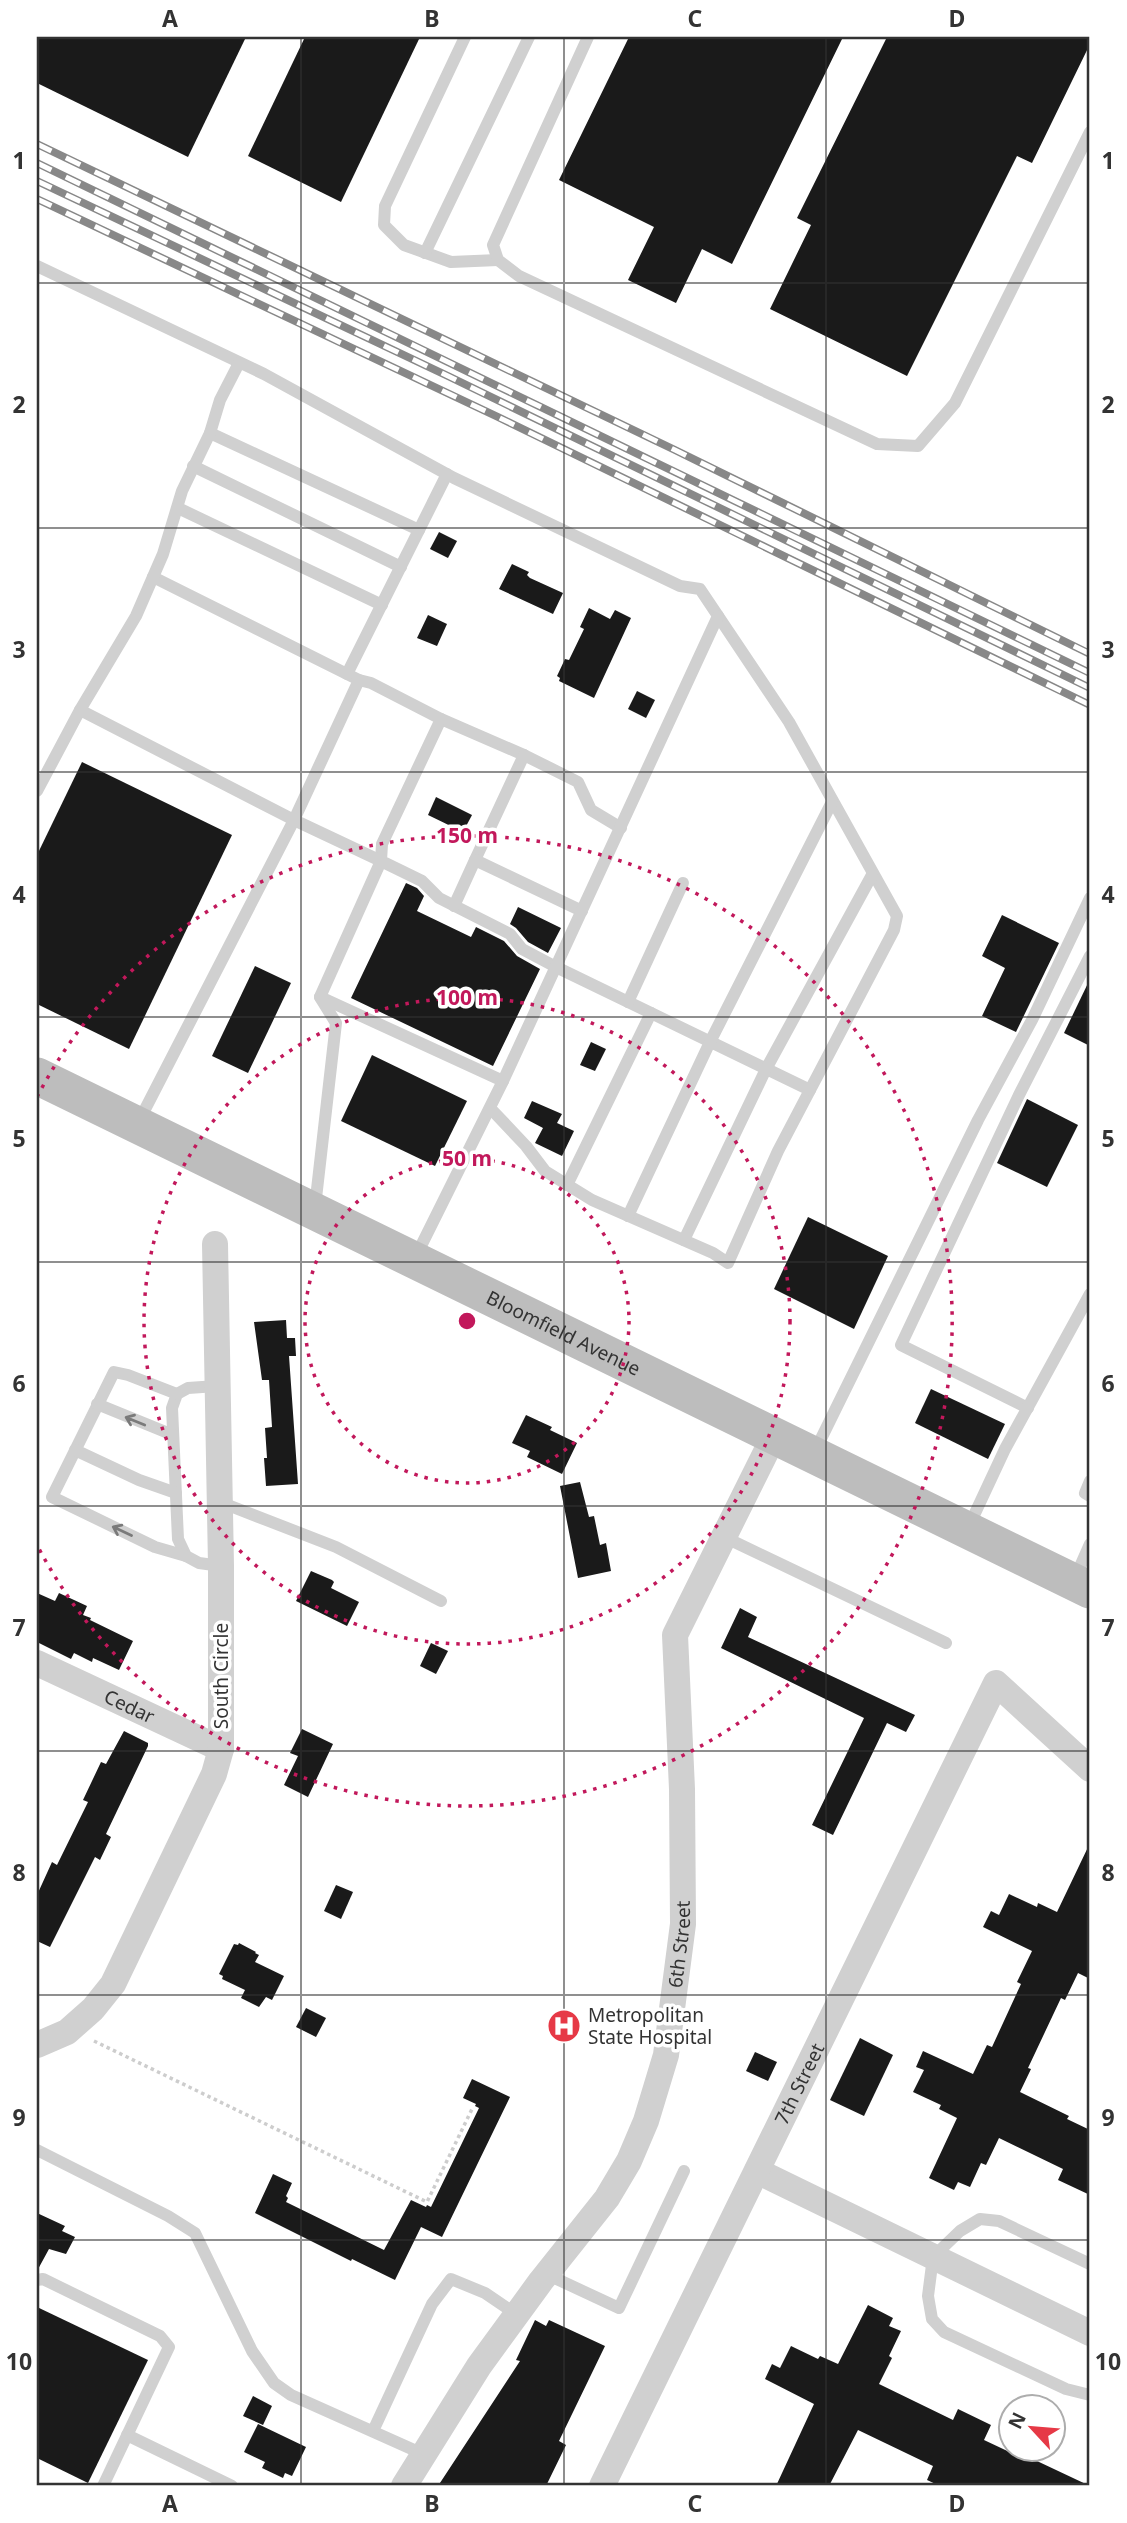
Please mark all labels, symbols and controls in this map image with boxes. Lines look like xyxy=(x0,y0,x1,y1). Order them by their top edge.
text: A xyxy=(162,2,178,34)
text: B xyxy=(424,2,440,34)
text: C xyxy=(688,2,703,34)
text: D xyxy=(949,2,965,34)
text: 1 xyxy=(12,144,26,176)
text: 1 xyxy=(1101,144,1115,176)
text: 2 xyxy=(12,388,26,420)
text: 2 xyxy=(1101,388,1115,420)
text: 3 xyxy=(12,633,26,665)
text: 3 xyxy=(1101,633,1115,665)
text: 150 m xyxy=(436,821,498,849)
text: 4 xyxy=(12,878,26,910)
text: 4 xyxy=(1101,878,1115,910)
text: 100 m xyxy=(436,983,498,1011)
text: 5 xyxy=(12,1122,26,1154)
text: 5 xyxy=(1101,1122,1115,1154)
text: 50 m xyxy=(442,1144,492,1172)
street label: Bloomfield Avenue xyxy=(482,1284,645,1382)
centre of rings xyxy=(455,1309,479,1333)
text: 6 xyxy=(12,1367,26,1399)
text: 6 xyxy=(1101,1367,1115,1399)
one-way arrow xyxy=(124,1413,146,1426)
one-way arrow xyxy=(112,1524,133,1537)
text: 7 xyxy=(12,1611,26,1643)
text: 7 xyxy=(1101,1611,1115,1643)
street label: South Circle xyxy=(208,1623,234,1729)
street label: Cedar xyxy=(100,1683,159,1729)
text: 8 xyxy=(12,1856,26,1888)
text: 8 xyxy=(1101,1856,1115,1888)
street label: 6th Street xyxy=(662,1900,696,1989)
place label: Metropolitan State Hospital xyxy=(588,2002,712,2050)
hospital icon: Metropolitan State Hospital xyxy=(545,2007,583,2045)
street label: 7th Street xyxy=(768,2039,830,2129)
text: 9 xyxy=(12,2101,26,2133)
text: 9 xyxy=(1101,2101,1115,2133)
text: 10 xyxy=(6,2345,32,2377)
text: 10 xyxy=(1095,2345,1121,2377)
north arrow xyxy=(998,2394,1068,2464)
text: N xyxy=(1002,2408,1032,2433)
text: A xyxy=(162,2487,178,2519)
text: B xyxy=(424,2487,440,2519)
text: C xyxy=(688,2487,703,2519)
text: D xyxy=(949,2487,965,2519)

